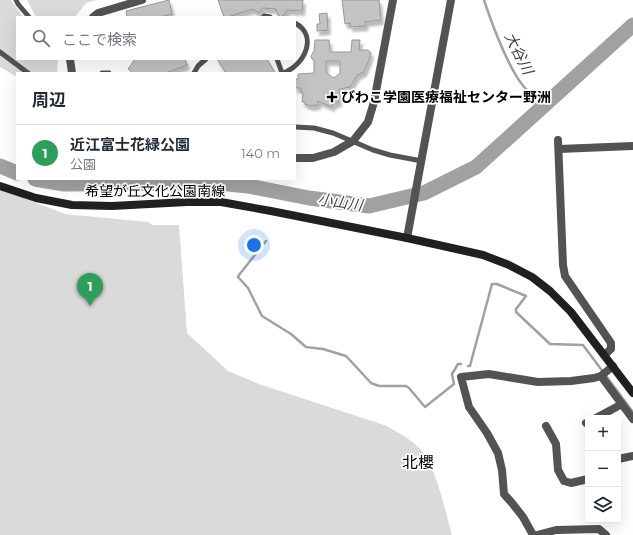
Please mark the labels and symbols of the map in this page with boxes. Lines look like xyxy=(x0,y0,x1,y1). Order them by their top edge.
water label: 大谷川 xyxy=(500,29,539,79)
place label: びわこ学園医療福祉センター野洲 xyxy=(341,88,551,106)
marker: びわこ学園医療福祉センター野洲 xyxy=(326,91,338,103)
street label: 希望が丘文化公園南線 xyxy=(85,182,225,200)
water label: 小山川 xyxy=(316,189,366,215)
your location xyxy=(244,235,264,255)
pin: 1 xyxy=(77,273,103,306)
district label: 北櫻 xyxy=(402,453,434,472)

